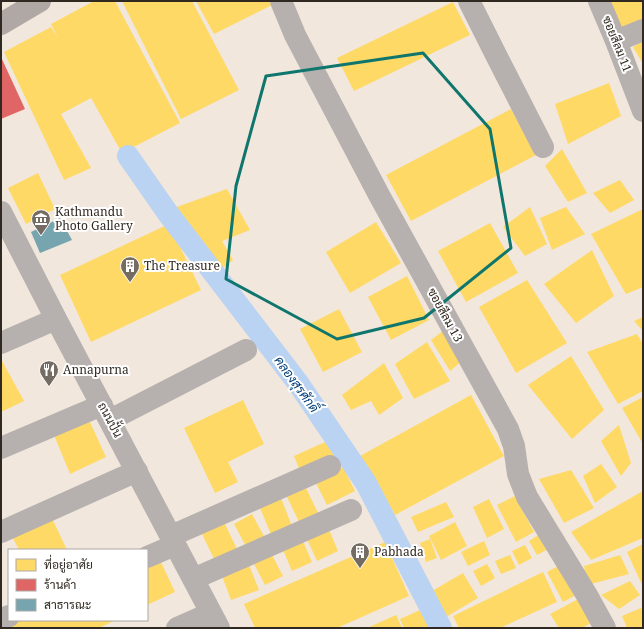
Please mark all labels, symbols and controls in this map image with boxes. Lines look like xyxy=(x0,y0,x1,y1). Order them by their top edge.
street label: ซอยสีลม 11 xyxy=(599,13,636,74)
place label: Kathmandu Photo Gallery xyxy=(55,203,133,234)
museum icon: Kathmandu Photo Gallery xyxy=(30,208,52,236)
building icon: The Treasure xyxy=(119,255,141,283)
place label: The Treasure xyxy=(144,257,220,274)
street label: ซอยสีลม 13 xyxy=(424,285,467,345)
water label: คลองสุรศักดิ์ xyxy=(270,350,328,419)
restaurant icon: Annapurna xyxy=(38,359,60,387)
place label: Annapurna xyxy=(63,361,129,378)
street label: ถนนปั้น xyxy=(94,398,128,441)
building icon: Pabhada xyxy=(349,541,371,569)
place label: Pabhada xyxy=(374,543,424,560)
legend xyxy=(8,549,148,621)
text: ที่อยู่อาศัย xyxy=(44,554,93,573)
text: ร้านค้า xyxy=(44,576,76,593)
text: สาธารณะ xyxy=(44,596,91,613)

